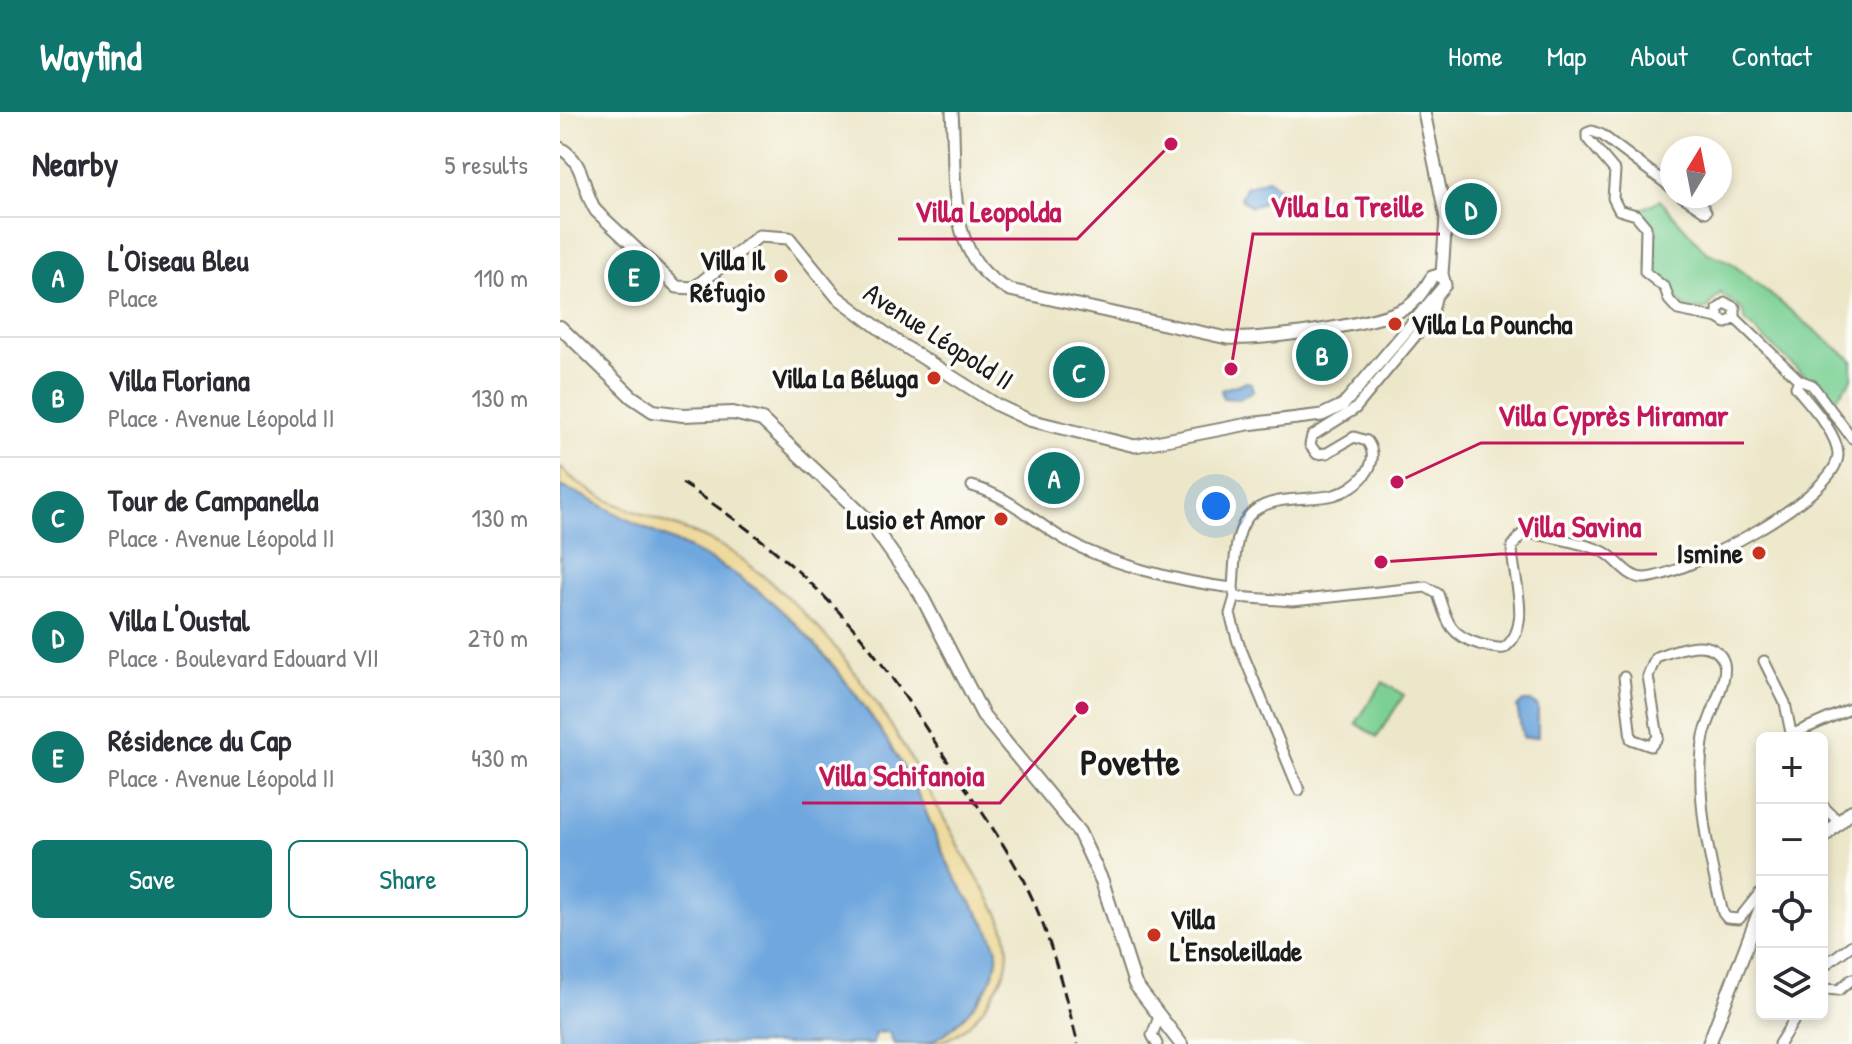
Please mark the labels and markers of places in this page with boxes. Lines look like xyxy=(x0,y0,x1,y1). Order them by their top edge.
pin: D xyxy=(1445,179,1497,239)
callout: Villa La Treille xyxy=(1253,180,1440,234)
callout: Villa Leopolda xyxy=(898,185,1077,239)
place label: Villa Il Réfugio xyxy=(690,241,766,312)
pin: E xyxy=(608,246,660,306)
marker: Villa Il Réfugio xyxy=(772,267,790,285)
place label: Villa La Pouncha xyxy=(1411,305,1573,343)
marker: Villa La Pouncha xyxy=(1386,315,1404,333)
pin: B xyxy=(1296,325,1348,385)
pin: C xyxy=(1053,342,1105,402)
place label: Villa La Béluga xyxy=(771,359,918,398)
marker: Villa La Béluga xyxy=(925,369,943,387)
callout: Villa Cyprès Miramar xyxy=(1481,389,1744,443)
pin: A xyxy=(1028,448,1080,508)
place label: Lusio et Amor xyxy=(847,500,985,538)
callout: Villa Savina xyxy=(1500,500,1657,554)
marker: Lusio et Amor xyxy=(992,510,1010,528)
place label: Ismine xyxy=(1677,534,1744,572)
marker: Ismine xyxy=(1750,544,1768,562)
callout: Villa Schifanoia xyxy=(802,749,1000,803)
place label: Villa L'Ensoleillade xyxy=(1170,900,1303,970)
marker: Villa L'Ensoleillade xyxy=(1145,926,1163,944)

